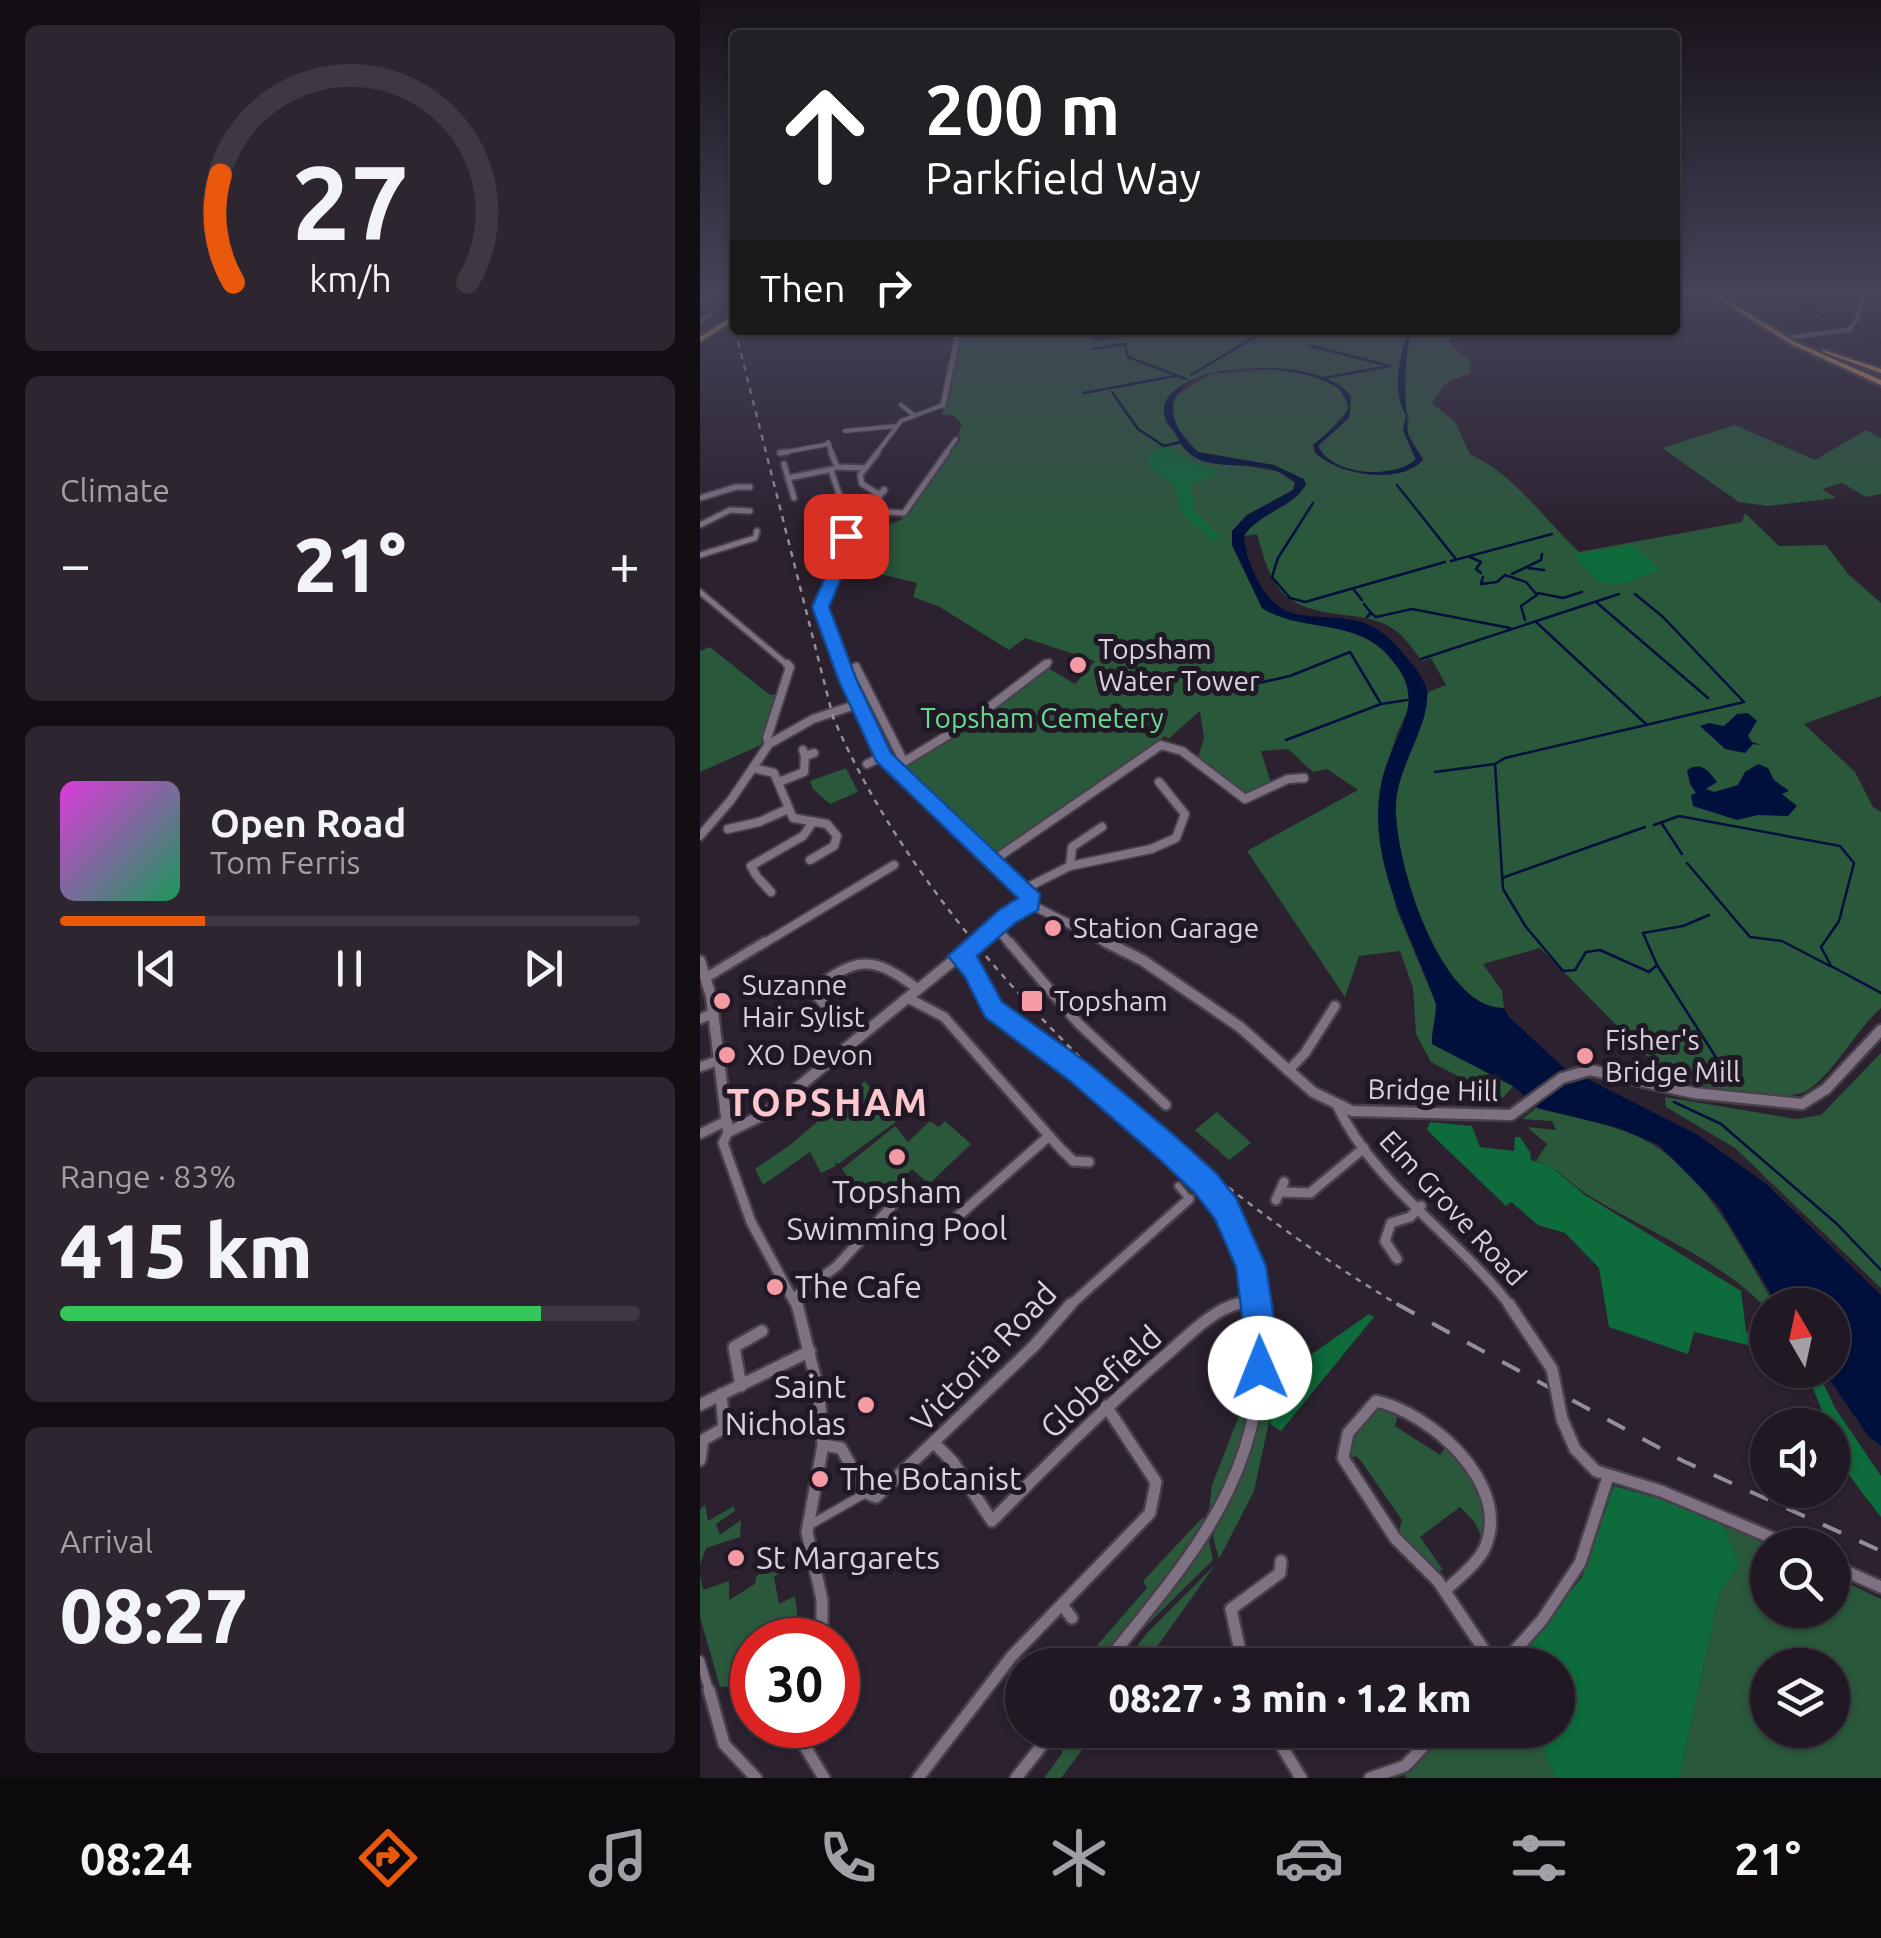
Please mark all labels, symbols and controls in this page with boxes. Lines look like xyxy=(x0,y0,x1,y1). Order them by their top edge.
icon: ahead xyxy=(760,70,890,200)
text: 200 m xyxy=(925,70,1120,148)
text: 27 xyxy=(291,143,409,260)
text: Parkfield Way xyxy=(925,152,1201,203)
text: km/h xyxy=(309,259,391,299)
icon: right xyxy=(866,260,921,315)
text: Then xyxy=(760,267,846,309)
text: Climate xyxy=(60,472,170,508)
pin xyxy=(804,494,889,579)
icon: arrive xyxy=(819,509,874,564)
text: 21° xyxy=(294,522,406,606)
text: − xyxy=(60,533,91,594)
text: + xyxy=(609,533,640,594)
place label: Topsham Water Tower xyxy=(1098,633,1260,696)
marker: Topsham Water Tower xyxy=(1067,654,1089,676)
park label: Topsham Cemetery xyxy=(920,702,1164,733)
text: Open Road xyxy=(210,802,406,844)
text: Tom Ferris xyxy=(210,844,360,880)
place label: Station Garage xyxy=(1073,912,1259,943)
marker: Station Garage xyxy=(1042,917,1064,939)
icon: previous xyxy=(129,941,184,996)
icon: pause xyxy=(322,941,377,996)
icon: next xyxy=(516,941,571,996)
place label: Suzanne Hair Sylist xyxy=(742,969,865,1032)
place label: Topsham xyxy=(1054,985,1168,1016)
marker: Topsham xyxy=(1019,988,1045,1014)
marker: Suzanne Hair Sylist xyxy=(711,990,733,1012)
place label: Fisher's Bridge Mill xyxy=(1605,1024,1740,1087)
place label: XO Devon xyxy=(747,1039,873,1070)
marker: XO Devon xyxy=(716,1044,738,1066)
marker: Fisher's Bridge Mill xyxy=(1574,1045,1596,1067)
street label: Bridge Hill xyxy=(1367,1073,1499,1106)
district label: TOPSHAM xyxy=(726,1081,930,1123)
street label: Elm Grove Road xyxy=(1374,1124,1533,1291)
marker: Topsham Swimming Pool xyxy=(886,1146,908,1168)
text: Range · 83% xyxy=(60,1158,236,1194)
place label: Topsham Swimming Pool xyxy=(787,1173,1007,1246)
text: 415 km xyxy=(60,1208,313,1292)
place label: The Cafe xyxy=(795,1268,922,1304)
street label: Victoria Road xyxy=(903,1274,1063,1438)
marker: The Cafe xyxy=(764,1276,786,1298)
north arrow xyxy=(1750,1288,1850,1388)
map controls xyxy=(1750,1288,1850,1748)
position arrow xyxy=(1208,1316,1312,1420)
street label: Globefield xyxy=(1033,1318,1168,1445)
place label: Saint Nicholas xyxy=(725,1368,846,1441)
marker: Saint Nicholas xyxy=(855,1394,877,1416)
button: sound xyxy=(1750,1408,1850,1508)
place label: The Botanist xyxy=(840,1460,1022,1496)
marker: The Botanist xyxy=(809,1468,831,1490)
text: Arrival xyxy=(60,1523,153,1559)
button: search xyxy=(1750,1528,1850,1628)
place label: St Margarets xyxy=(756,1539,940,1575)
marker: St Margarets xyxy=(725,1547,747,1569)
text: 08:27 xyxy=(60,1573,248,1657)
speed limit sign: 30 xyxy=(730,1618,860,1748)
button: layers xyxy=(1750,1648,1850,1748)
text: 08:27 · 3 min · 1.2 km xyxy=(1108,1677,1472,1719)
icon: directions xyxy=(353,1823,423,1893)
icon: music xyxy=(583,1823,653,1893)
icon: phone xyxy=(813,1823,883,1893)
icon: climate xyxy=(1044,1823,1114,1893)
icon: car xyxy=(1274,1823,1344,1893)
icon: filters xyxy=(1504,1823,1574,1893)
text: 08:24 xyxy=(80,1833,193,1884)
text: 21° xyxy=(1734,1833,1801,1884)

